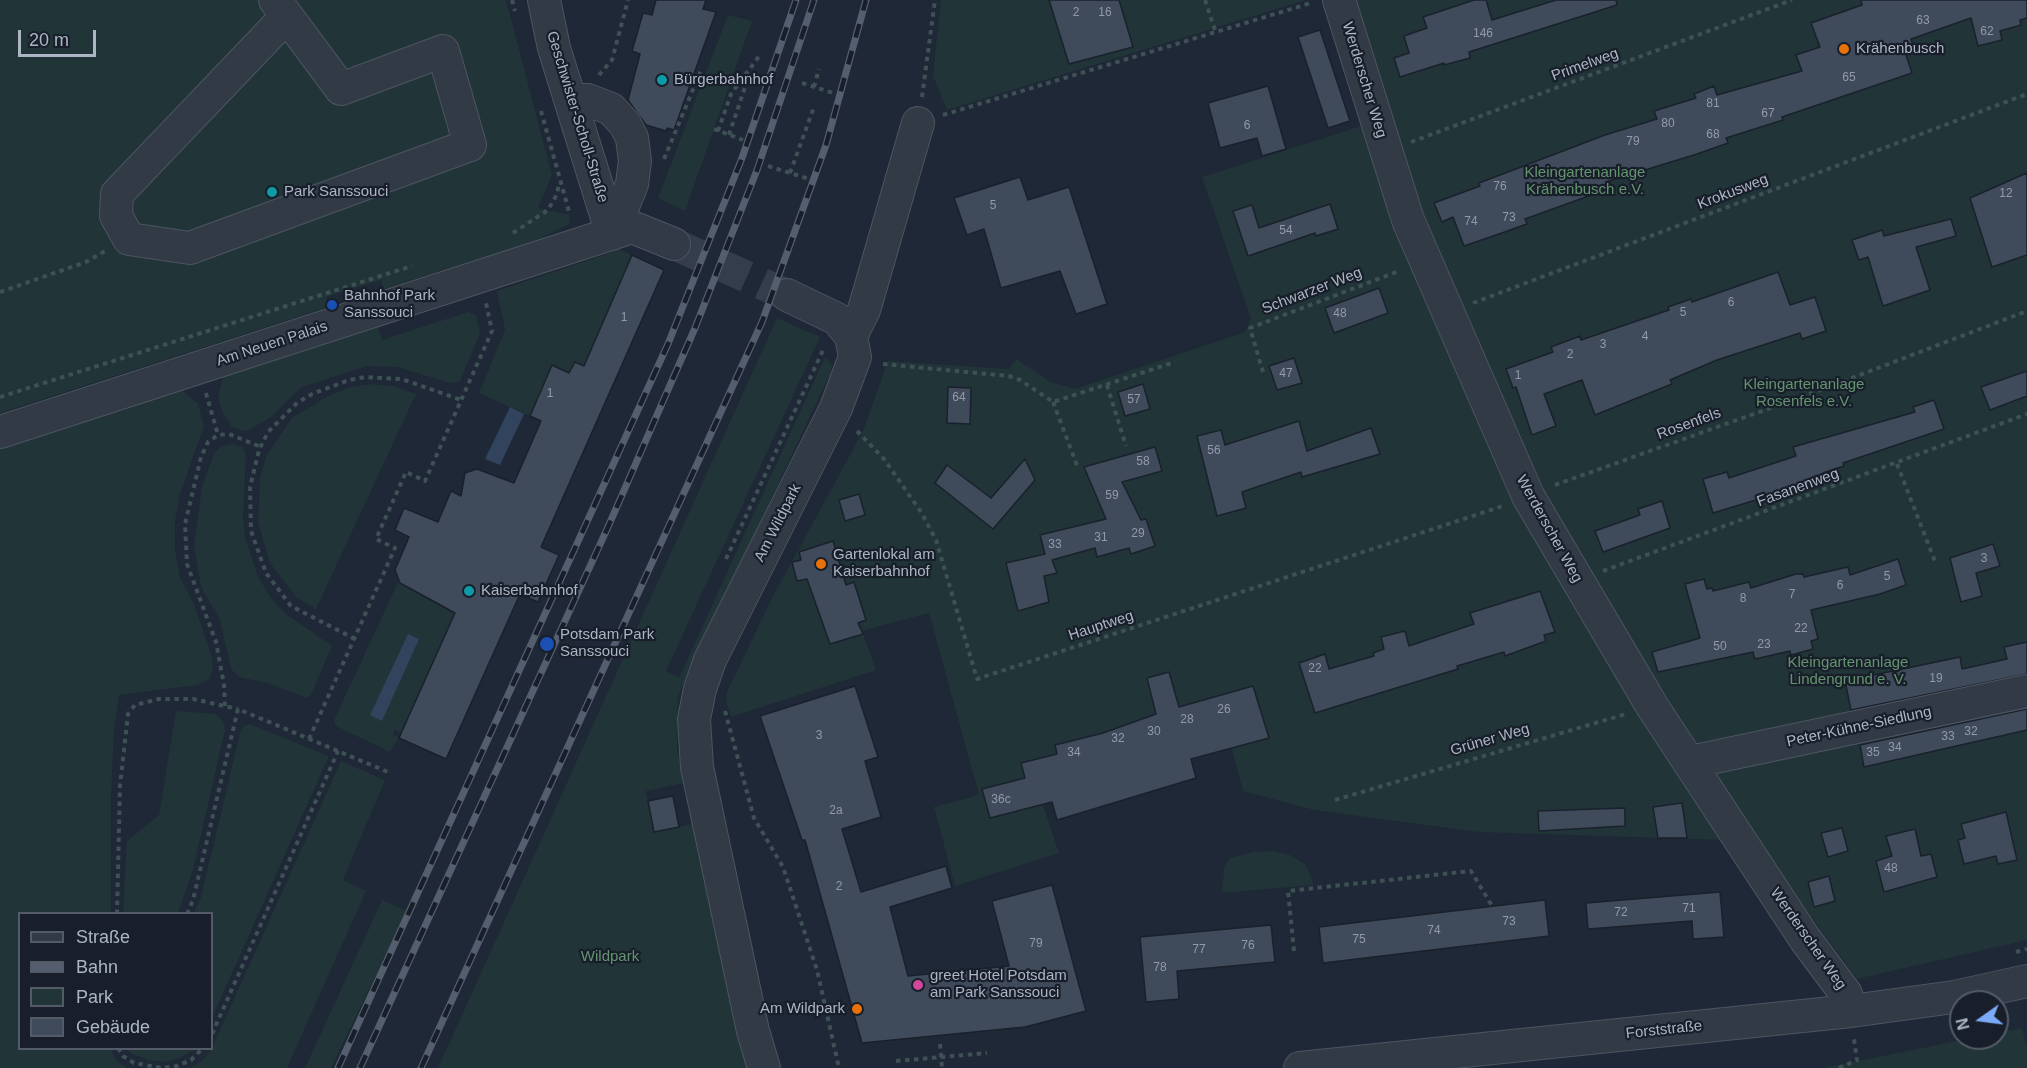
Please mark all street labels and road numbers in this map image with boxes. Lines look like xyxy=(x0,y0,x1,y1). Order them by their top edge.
street label: Werderscher Weg xyxy=(1338,20,1390,140)
street label: Geschwister-Scholl-Straße xyxy=(542,29,612,205)
street label: Primelweg xyxy=(1549,45,1621,85)
street label: Krokusweg xyxy=(1695,170,1771,214)
street label: Schwarzer Weg xyxy=(1259,264,1365,318)
street label: Am Neuen Palais xyxy=(214,318,330,370)
street label: Rosenfels xyxy=(1655,404,1723,444)
street label: Fasanenweg xyxy=(1755,465,1841,511)
street label: Werderscher Weg xyxy=(1512,472,1586,586)
street label: Am Wildpark xyxy=(751,481,805,565)
street label: Hauptweg xyxy=(1066,607,1136,645)
street label: Peter-Kühne-Siedlung xyxy=(1785,703,1933,751)
street label: Grüner Weg xyxy=(1448,720,1532,760)
street label: Werderscher Weg xyxy=(1766,885,1850,993)
street label: Forststraße xyxy=(1625,1017,1703,1043)

